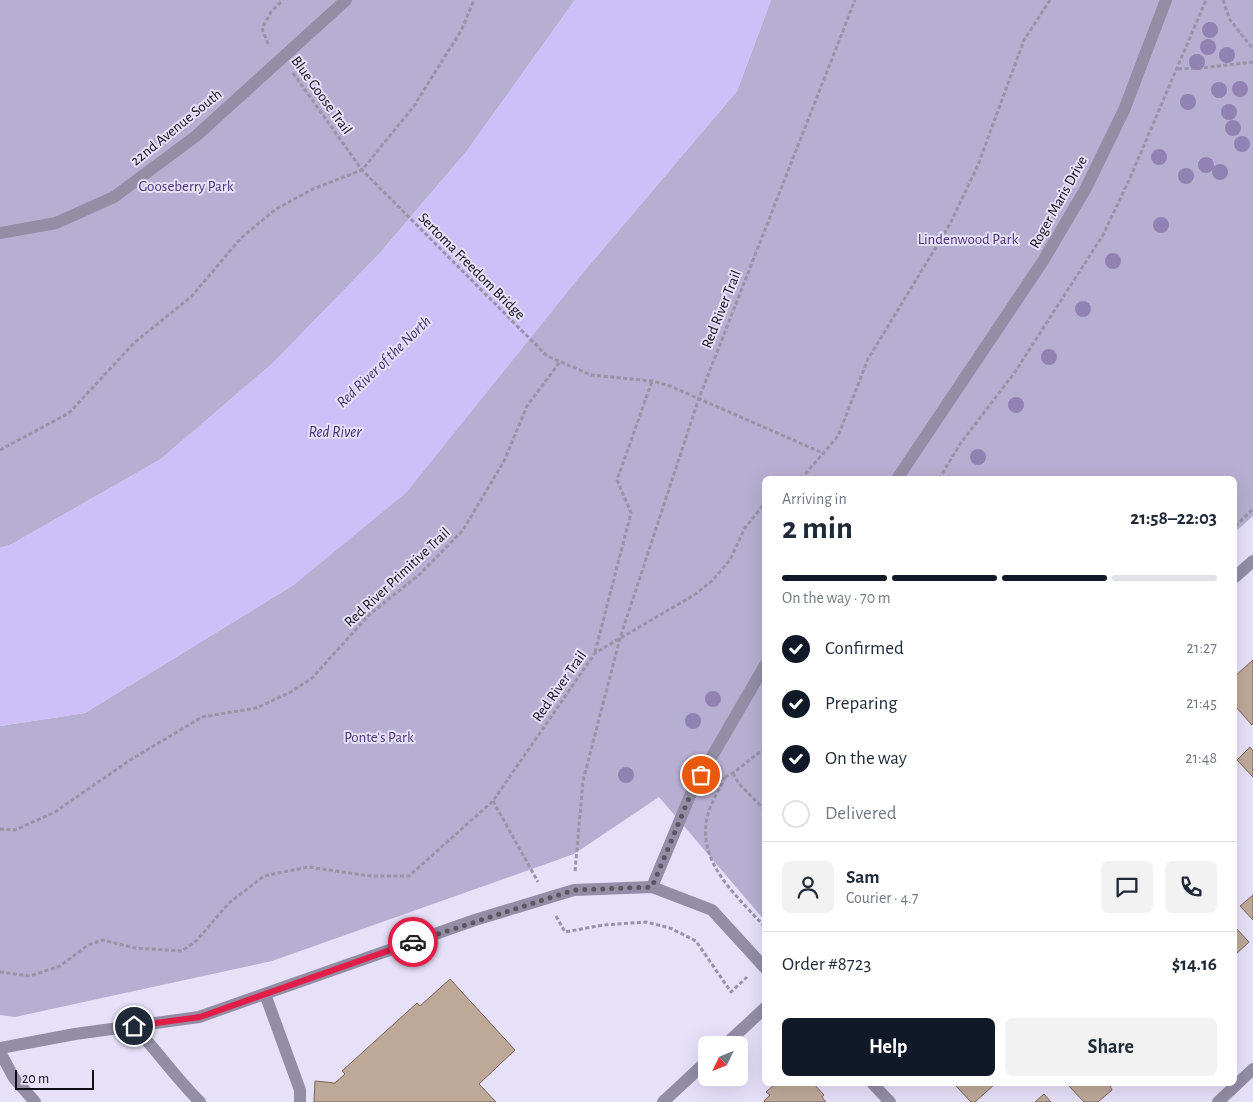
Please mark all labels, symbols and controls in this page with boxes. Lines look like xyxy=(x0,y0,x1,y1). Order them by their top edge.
street label: Blue Goose Trail xyxy=(288,53,355,137)
street label: 22nd Avenue South xyxy=(128,86,225,169)
street label: Roger Maris Drive xyxy=(1027,154,1090,251)
park label: Gooseberry Park xyxy=(138,179,234,194)
street label: Sertoma Freedom Bridge xyxy=(415,210,528,323)
park label: Lindenwood Park xyxy=(918,232,1018,247)
street label: Red River Trail xyxy=(699,268,744,350)
water label: Red River of the North xyxy=(333,313,434,411)
water label: Red River xyxy=(309,424,362,440)
text: Arriving in xyxy=(782,491,847,507)
text: 21:58–22:03 xyxy=(1130,509,1217,528)
text: 2 min xyxy=(782,512,853,544)
street label: Red River Primitive Trail xyxy=(342,525,453,630)
text: On the way · 70 m xyxy=(782,590,891,606)
icon: check xyxy=(782,635,810,663)
text: Confirmed xyxy=(825,639,904,658)
text: 21:27 xyxy=(1187,640,1217,656)
street label: Red River Trail xyxy=(530,648,589,724)
icon: check xyxy=(782,690,810,718)
text: Preparing xyxy=(825,694,898,713)
text: 21:45 xyxy=(1186,695,1217,711)
park label: Ponte's Park xyxy=(344,730,414,745)
icon: check xyxy=(782,745,810,773)
text: On the way xyxy=(825,749,907,768)
text: 21:48 xyxy=(1185,750,1217,766)
pin xyxy=(680,754,722,796)
icon: bag xyxy=(687,761,715,789)
text: Delivered xyxy=(825,804,897,823)
button: person xyxy=(782,861,834,913)
button: chat xyxy=(1101,861,1153,913)
button: phone xyxy=(1165,861,1217,913)
text: Sam xyxy=(846,868,880,887)
text: Courier · 4.7 xyxy=(846,890,918,906)
courier xyxy=(388,917,438,967)
icon: car xyxy=(399,928,427,956)
text: Order #8723 xyxy=(782,955,871,974)
text: $14.16 xyxy=(1172,955,1217,974)
pin xyxy=(113,1005,155,1047)
icon: home xyxy=(120,1012,148,1040)
button: Help xyxy=(782,1018,995,1076)
button: Share xyxy=(1005,1018,1217,1076)
north arrow xyxy=(698,1036,748,1086)
map controls xyxy=(698,1036,748,1086)
scale bar xyxy=(15,1067,94,1090)
text: 20 m xyxy=(22,1072,49,1086)

